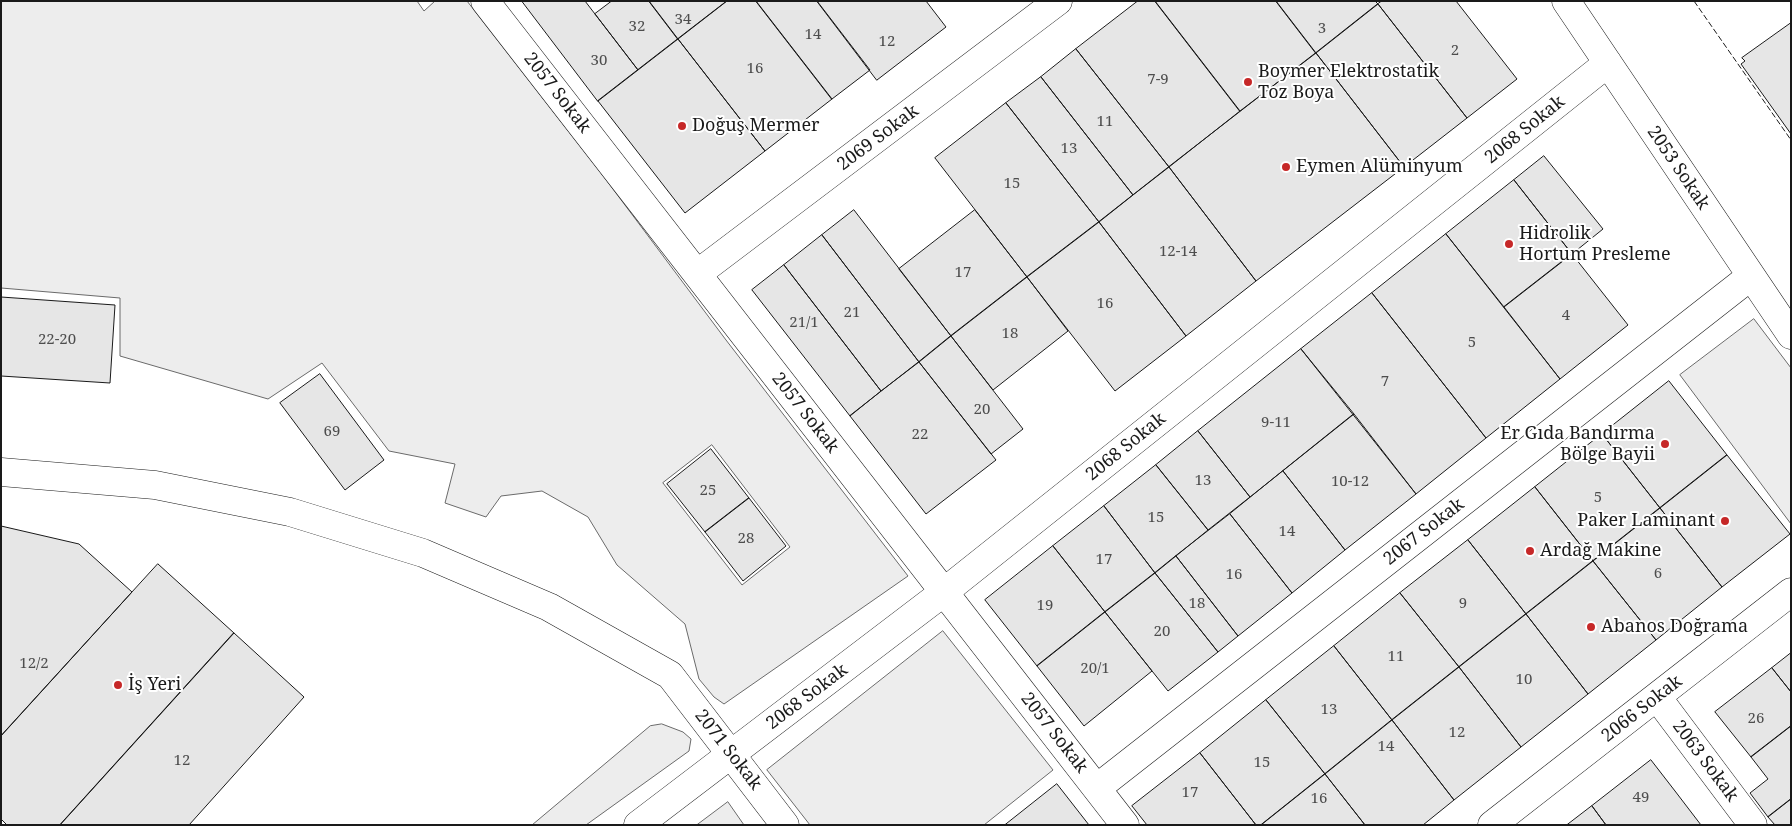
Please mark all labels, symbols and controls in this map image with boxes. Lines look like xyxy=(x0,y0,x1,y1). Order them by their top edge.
house number: 34 xyxy=(675,11,691,29)
house number: 32 xyxy=(629,18,645,36)
house number: 3 xyxy=(1318,20,1326,38)
house number: 14 xyxy=(805,26,821,44)
house number: 12 xyxy=(879,33,895,51)
house number: 2 xyxy=(1451,42,1459,60)
street label: 2057 Sokak xyxy=(519,48,595,138)
house number: 30 xyxy=(591,52,607,70)
house number: 16 xyxy=(747,60,763,78)
place label: Boymer Elektrostatik Toz Boya xyxy=(1258,61,1439,104)
house number: 7-9 xyxy=(1147,71,1169,89)
marker: Boymer Elektrostatik Toz Boya xyxy=(1242,76,1254,88)
street label: 2068 Sokak xyxy=(1481,91,1569,169)
street label: 2069 Sokak xyxy=(833,100,923,176)
house number: 11 xyxy=(1097,113,1113,131)
place label: Doğuş Mermer xyxy=(692,115,819,137)
marker: Doğuş Mermer xyxy=(676,120,688,132)
street label: 2053 Sokak xyxy=(1642,122,1714,214)
house number: 13 xyxy=(1061,140,1077,158)
place label: Eymen Alüminyum xyxy=(1296,156,1463,178)
marker: Eymen Alüminyum xyxy=(1280,161,1292,173)
house number: 15 xyxy=(1004,175,1020,193)
place label: Hidrolik Hortum Presleme xyxy=(1519,223,1671,266)
marker: Hidrolik Hortum Presleme xyxy=(1503,238,1515,250)
house number: 12-14 xyxy=(1159,243,1197,261)
house number: 17 xyxy=(955,264,971,282)
house number: 16 xyxy=(1097,295,1113,313)
house number: 21 xyxy=(844,304,860,322)
house number: 4 xyxy=(1562,307,1570,325)
house number: 21/1 xyxy=(789,314,819,332)
house number: 18 xyxy=(1002,325,1018,343)
house number: 22-20 xyxy=(38,331,76,349)
house number: 5 xyxy=(1468,334,1476,352)
street label: 2057 Sokak xyxy=(767,368,843,458)
house number: 7 xyxy=(1381,373,1389,391)
house number: 20 xyxy=(974,401,990,419)
street label: 2068 Sokak xyxy=(1082,408,1170,486)
house number: 9-11 xyxy=(1261,414,1291,432)
house number: 69 xyxy=(324,423,340,441)
place label: Er Gıda Bandırma Bölge Bayii xyxy=(1500,423,1655,466)
house number: 22 xyxy=(912,426,928,444)
marker: Er Gıda Bandırma Bölge Bayii xyxy=(1659,438,1671,450)
house number: 13 xyxy=(1195,472,1211,490)
house number: 10-12 xyxy=(1331,473,1369,491)
house number: 25 xyxy=(700,482,716,500)
house number: 5 xyxy=(1594,489,1602,507)
street label: 2067 Sokak xyxy=(1379,494,1469,570)
house number: 15 xyxy=(1148,509,1164,527)
place label: Paker Laminant xyxy=(1577,510,1715,532)
marker: Paker Laminant xyxy=(1719,515,1731,527)
house number: 14 xyxy=(1279,523,1295,541)
house number: 28 xyxy=(738,530,754,548)
place label: Ardağ Makine xyxy=(1540,540,1661,562)
marker: Ardağ Makine xyxy=(1524,545,1536,557)
house number: 17 xyxy=(1096,551,1112,569)
house number: 6 xyxy=(1654,565,1662,583)
house number: 16 xyxy=(1226,566,1242,584)
house number: 18 xyxy=(1189,595,1205,613)
house number: 9 xyxy=(1459,595,1467,613)
house number: 19 xyxy=(1037,597,1053,615)
place label: Abanos Doğrama xyxy=(1601,616,1748,638)
marker: Abanos Doğrama xyxy=(1585,621,1597,633)
house number: 20 xyxy=(1154,623,1170,641)
house number: 11 xyxy=(1388,648,1404,666)
house number: 12/2 xyxy=(19,655,49,673)
street label: 2068 Sokak xyxy=(762,659,852,735)
house number: 20/1 xyxy=(1080,660,1110,678)
house number: 10 xyxy=(1516,671,1532,689)
street label: 2066 Sokak xyxy=(1597,671,1687,747)
place label: İş Yeri xyxy=(128,674,181,696)
marker: İş Yeri xyxy=(112,679,124,691)
street label: 2057 Sokak xyxy=(1016,688,1092,778)
house number: 13 xyxy=(1321,701,1337,719)
street label: 2071 Sokak xyxy=(690,705,766,795)
house number: 26 xyxy=(1748,710,1764,728)
street label: 2063 Sokak xyxy=(1667,716,1743,806)
house number: 12 xyxy=(1449,724,1465,742)
house number: 14 xyxy=(1378,738,1394,756)
house number: 12 xyxy=(174,752,190,770)
house number: 15 xyxy=(1254,754,1270,772)
house number: 17 xyxy=(1182,784,1198,802)
house number: 49 xyxy=(1633,789,1649,807)
house number: 16 xyxy=(1311,790,1327,808)

